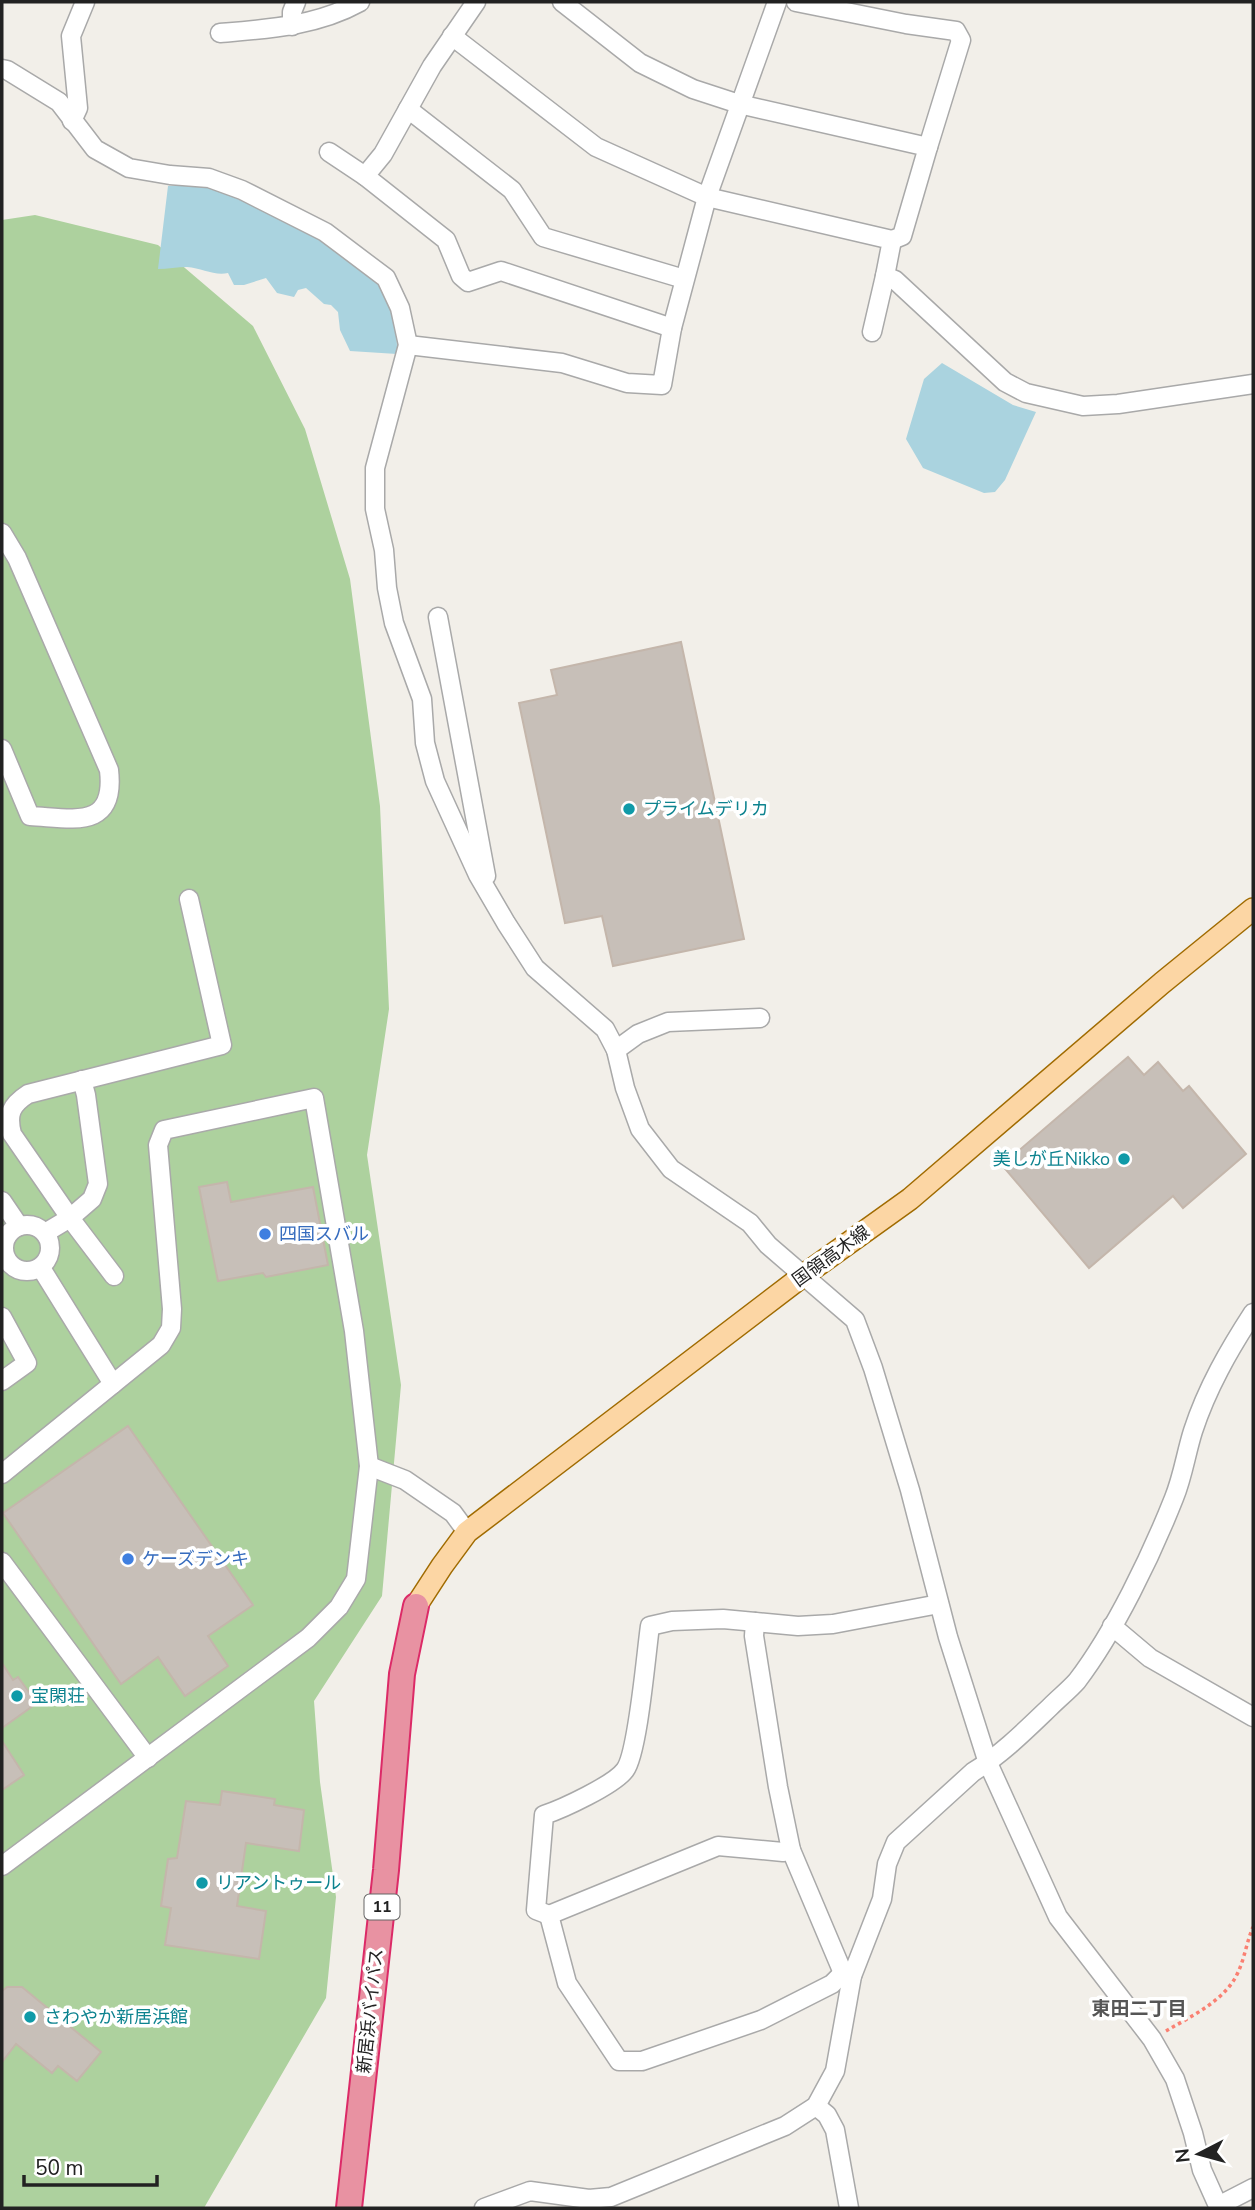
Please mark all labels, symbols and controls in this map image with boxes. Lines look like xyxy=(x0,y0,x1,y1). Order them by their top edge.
place label: プライムデリカ xyxy=(643,797,769,821)
marker: プライムデリカ xyxy=(621,801,637,817)
place label: 美しが丘Nikko xyxy=(993,1147,1110,1171)
marker: 美しが丘Nikko xyxy=(1116,1151,1132,1167)
street label: 国領高木線 xyxy=(788,1220,874,1292)
place label: 四国スバル xyxy=(279,1222,369,1246)
marker: 四国スバル xyxy=(257,1226,273,1242)
place label: ケーズデンキ xyxy=(142,1547,249,1571)
marker: ケーズデンキ xyxy=(120,1551,136,1567)
place label: 宝閑荘 xyxy=(31,1684,85,1708)
marker: 宝閑荘 xyxy=(9,1688,25,1704)
place label: リアントゥール xyxy=(216,1871,341,1895)
marker: リアントゥール xyxy=(194,1875,210,1891)
road number: 11 xyxy=(364,1895,400,1920)
street label: 新居浜バイパス xyxy=(351,1947,389,2075)
district label: 東田二丁目 xyxy=(1091,1996,1187,2022)
place label: さわやか新居浜館 xyxy=(44,2005,188,2029)
marker: さわやか新居浜館 xyxy=(22,2009,38,2025)
north arrow xyxy=(1164,2119,1234,2189)
scale bar xyxy=(24,2144,158,2188)
text: N xyxy=(1169,2147,1197,2164)
text: 50 m xyxy=(35,2154,84,2182)

